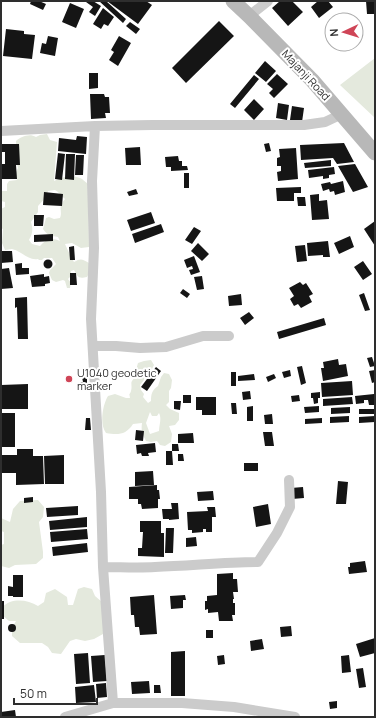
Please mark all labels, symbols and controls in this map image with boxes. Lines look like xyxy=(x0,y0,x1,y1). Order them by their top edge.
north arrow xyxy=(324,12,364,52)
text: N xyxy=(326,28,341,37)
street label: Majanji Road xyxy=(279,46,334,103)
place label: U1040 geodetic marker xyxy=(77,365,157,393)
marker: U1040 geodetic marker xyxy=(64,374,74,384)
scale bar xyxy=(14,680,97,706)
text: 50 m xyxy=(20,685,47,702)

